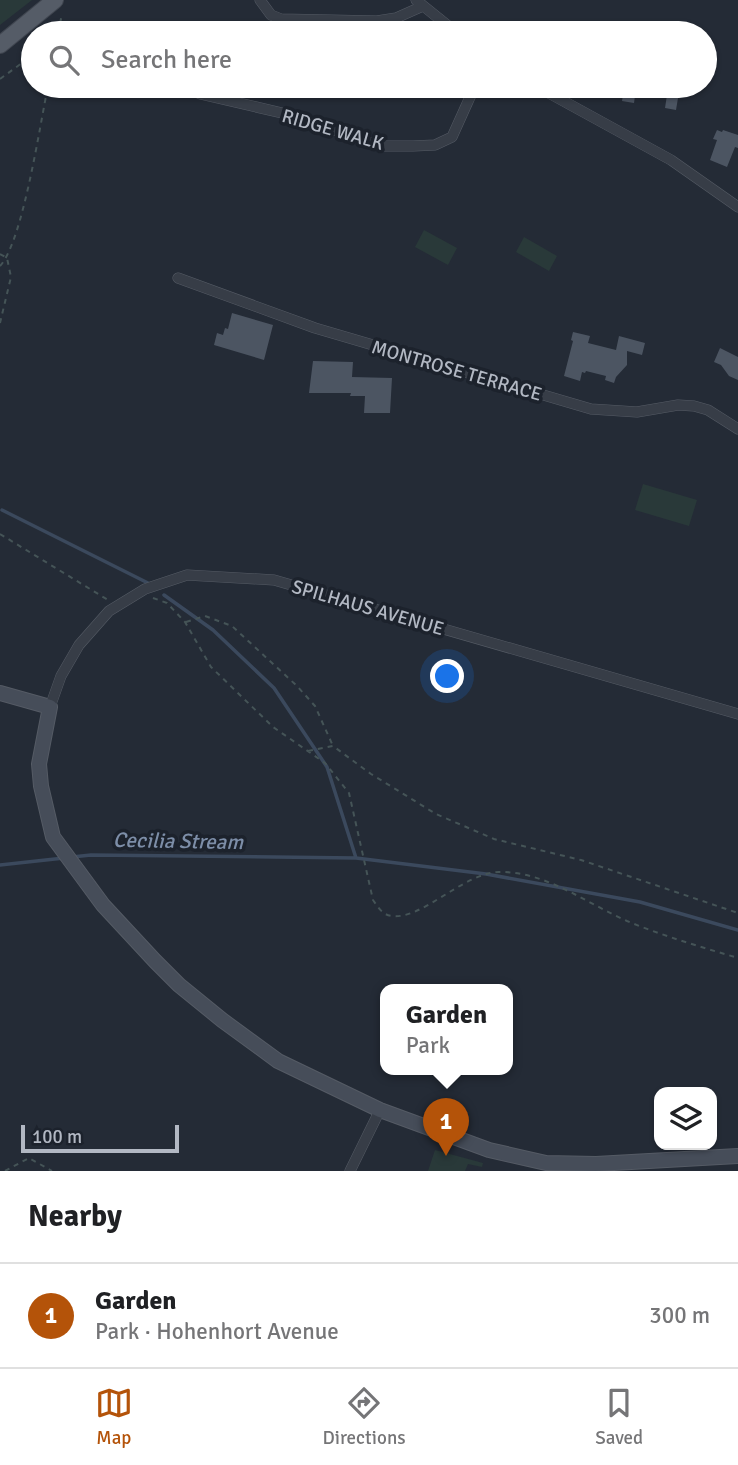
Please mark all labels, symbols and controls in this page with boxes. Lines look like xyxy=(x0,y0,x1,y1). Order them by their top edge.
search box xyxy=(21,21,717,98)
icon: search xyxy=(45,41,83,79)
text: Search here xyxy=(101,44,232,76)
street label: RIDGE WALK xyxy=(279,104,387,156)
street label: MONTROSE TERRACE xyxy=(369,335,544,407)
street label: SPILHAUS AVENUE xyxy=(289,575,446,641)
your location xyxy=(430,659,464,693)
water label: Cecilia Stream xyxy=(113,827,245,855)
popup xyxy=(380,984,513,1075)
text: Garden xyxy=(406,999,487,1031)
text: Park xyxy=(406,1031,450,1060)
map controls xyxy=(654,1087,717,1150)
button: layers xyxy=(654,1087,717,1150)
pin: 1 xyxy=(423,1098,469,1156)
scale bar xyxy=(21,1122,178,1154)
text: 100 m xyxy=(32,1125,82,1149)
text: Nearby xyxy=(28,1198,122,1235)
text: Garden xyxy=(95,1285,177,1317)
text: 1 xyxy=(45,1301,57,1330)
text: 300 m xyxy=(649,1301,710,1330)
text: Park · Hohenhort Avenue xyxy=(95,1317,339,1346)
tab: Map xyxy=(95,1384,133,1450)
tab: Directions xyxy=(323,1384,406,1450)
tab: Saved xyxy=(595,1384,643,1450)

